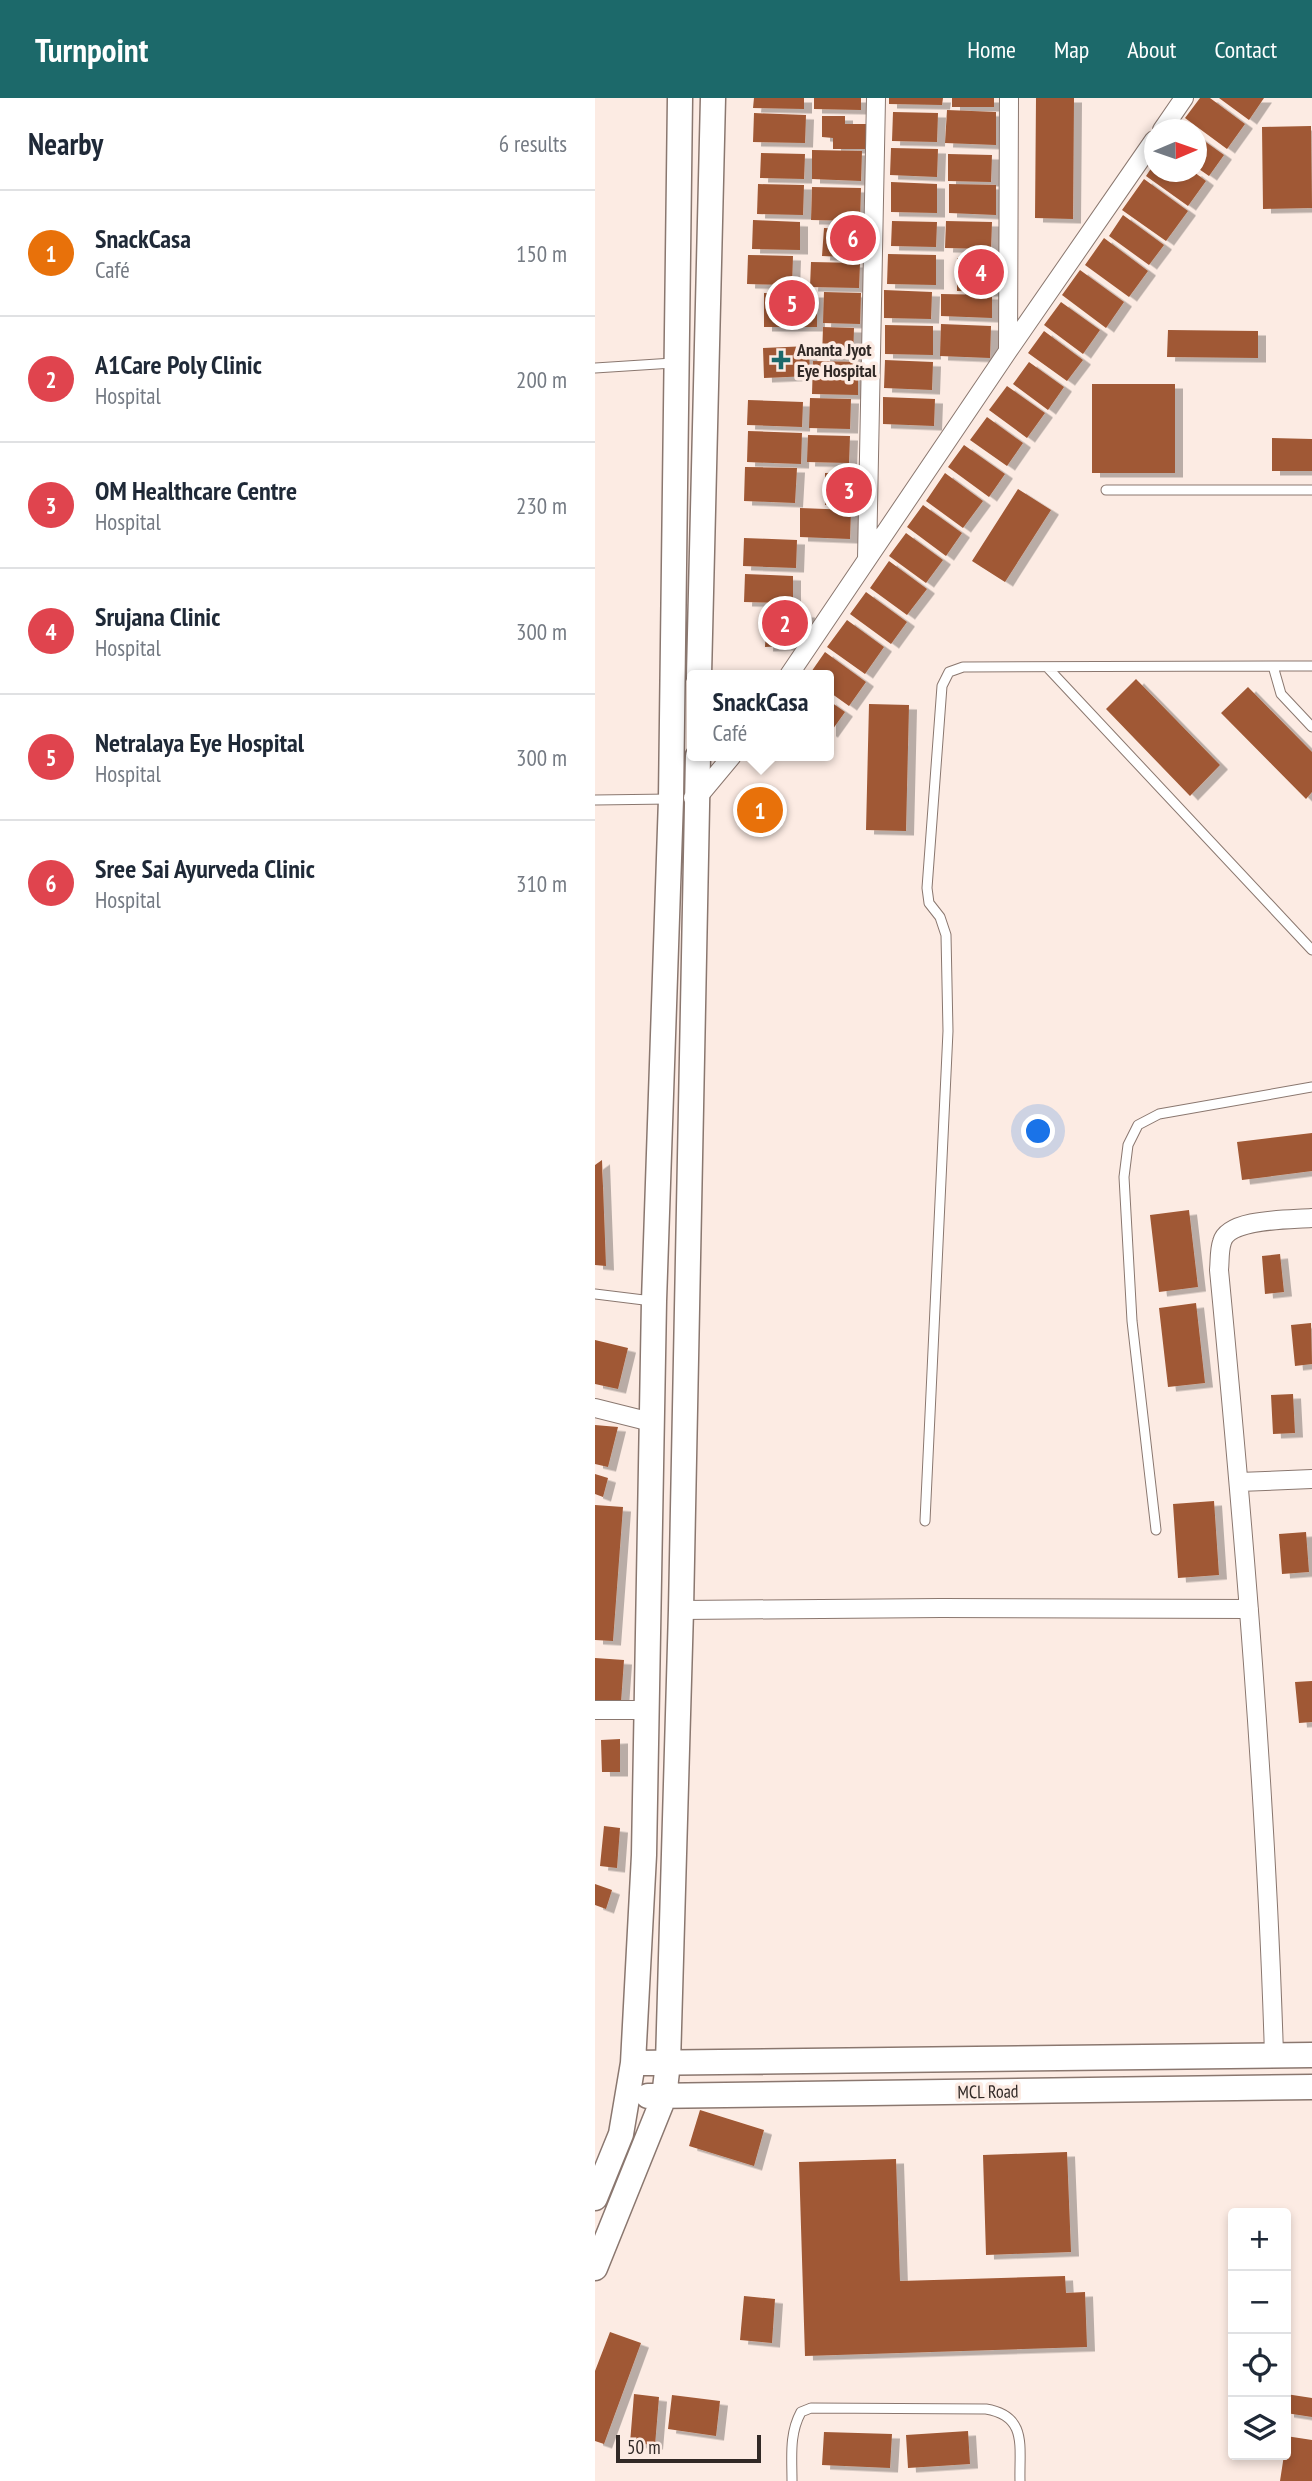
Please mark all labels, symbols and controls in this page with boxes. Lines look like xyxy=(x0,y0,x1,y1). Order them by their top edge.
text: Turnpoint xyxy=(35,28,148,71)
text: Home xyxy=(967,34,1016,65)
text: Map xyxy=(1054,34,1089,65)
text: About xyxy=(1127,34,1176,65)
text: Contact xyxy=(1214,34,1277,65)
north arrow xyxy=(1144,119,1207,182)
text: Nearby xyxy=(28,124,103,163)
text: 6 results xyxy=(499,129,567,158)
pin: 6 xyxy=(830,212,876,264)
text: SnackCasa xyxy=(95,222,191,255)
text: 1 xyxy=(46,239,57,268)
text: 150 m xyxy=(516,239,567,268)
pin: 4 xyxy=(958,246,1004,298)
text: Café xyxy=(95,255,130,284)
pin: 5 xyxy=(769,277,815,329)
place label: Ananta Jyot Eye Hospital xyxy=(796,338,877,382)
text: A1Care Poly Clinic xyxy=(95,348,262,381)
marker: Ananta Jyot Eye Hospital xyxy=(771,350,791,370)
text: 2 xyxy=(46,365,57,394)
text: 200 m xyxy=(516,365,567,394)
text: Hospital xyxy=(95,381,161,410)
pin: 3 xyxy=(826,464,872,516)
text: OM Healthcare Centre xyxy=(95,474,297,507)
text: 3 xyxy=(46,491,57,520)
text: 230 m xyxy=(516,491,567,520)
text: Hospital xyxy=(95,507,161,536)
pin: 2 xyxy=(762,597,808,649)
text: Srujana Clinic xyxy=(95,600,220,633)
text: 4 xyxy=(46,617,57,646)
text: 300 m xyxy=(516,617,567,646)
text: Hospital xyxy=(95,633,161,662)
popup xyxy=(687,670,834,761)
text: SnackCasa xyxy=(713,685,808,718)
text: Café xyxy=(713,718,747,747)
text: Netralaya Eye Hospital xyxy=(95,726,304,759)
text: 5 xyxy=(46,743,57,772)
text: 300 m xyxy=(516,743,567,772)
text: Hospital xyxy=(95,759,161,788)
pin: 1 xyxy=(737,784,783,836)
text: Sree Sai Ayurveda Clinic xyxy=(95,852,315,885)
text: 6 xyxy=(46,869,57,898)
text: 310 m xyxy=(516,869,567,898)
text: Hospital xyxy=(95,885,161,914)
your location xyxy=(1021,1114,1055,1148)
street label: MCL Road xyxy=(957,2079,1019,2104)
map controls xyxy=(1228,2208,1291,2460)
button: + xyxy=(1228,2208,1291,2271)
button: − xyxy=(1228,2271,1291,2334)
button: locate xyxy=(1228,2334,1291,2397)
button: layers xyxy=(1228,2397,1291,2460)
scale bar xyxy=(616,2432,761,2464)
text: 50 m xyxy=(627,2435,661,2459)

